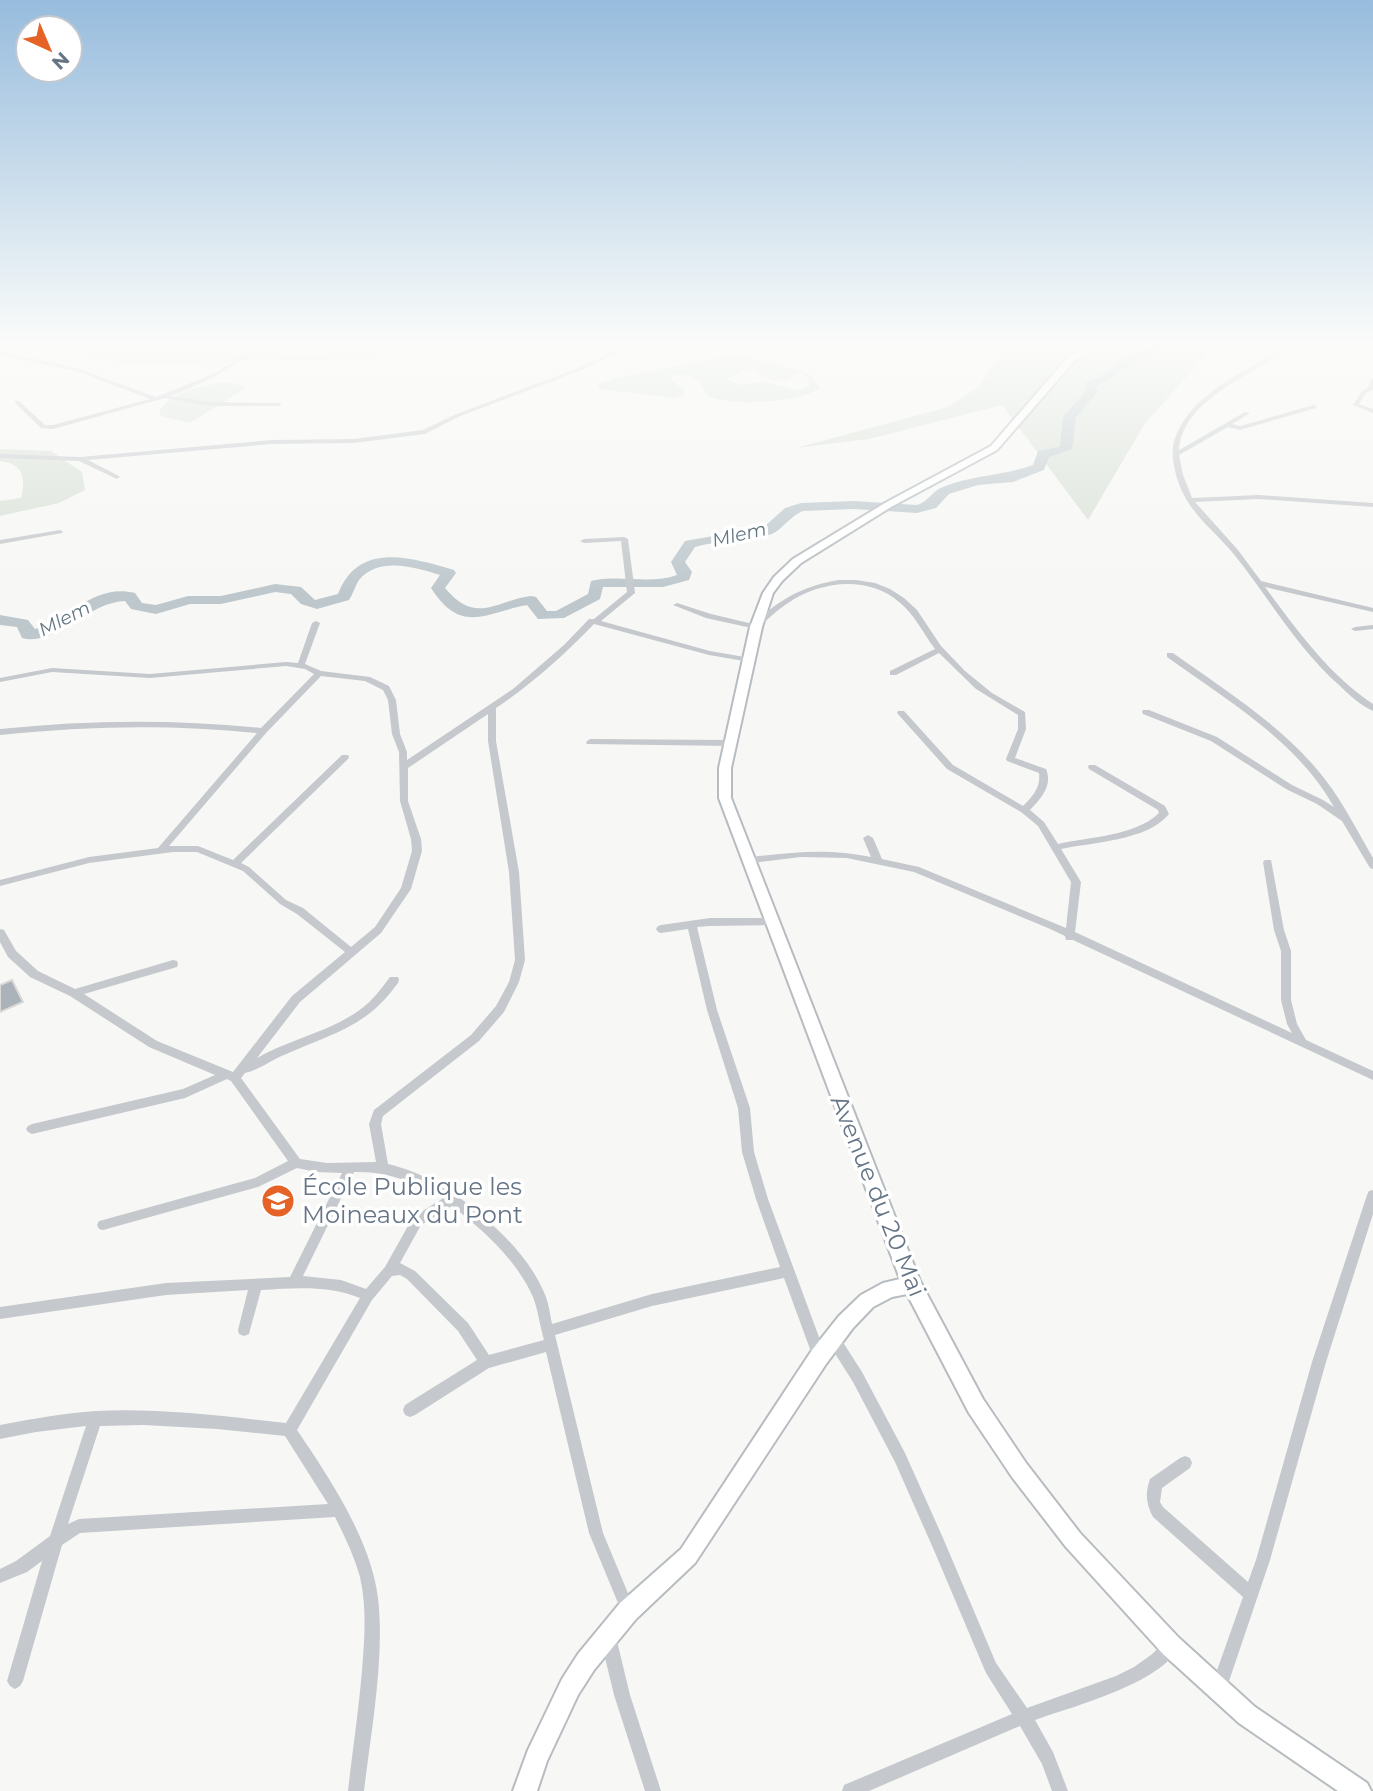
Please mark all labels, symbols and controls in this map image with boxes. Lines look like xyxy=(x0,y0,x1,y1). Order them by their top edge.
north arrow xyxy=(14,14,84,84)
text: N xyxy=(47,47,74,74)
water label: Mlem xyxy=(710,517,768,552)
water label: Mlem xyxy=(35,596,94,641)
street label: Avenue du 20 Mai xyxy=(825,1091,932,1301)
place label: École Publique les Moineaux du Pont xyxy=(302,1172,523,1229)
school or university icon: École Publique les Moineaux du Pont xyxy=(259,1182,297,1220)

